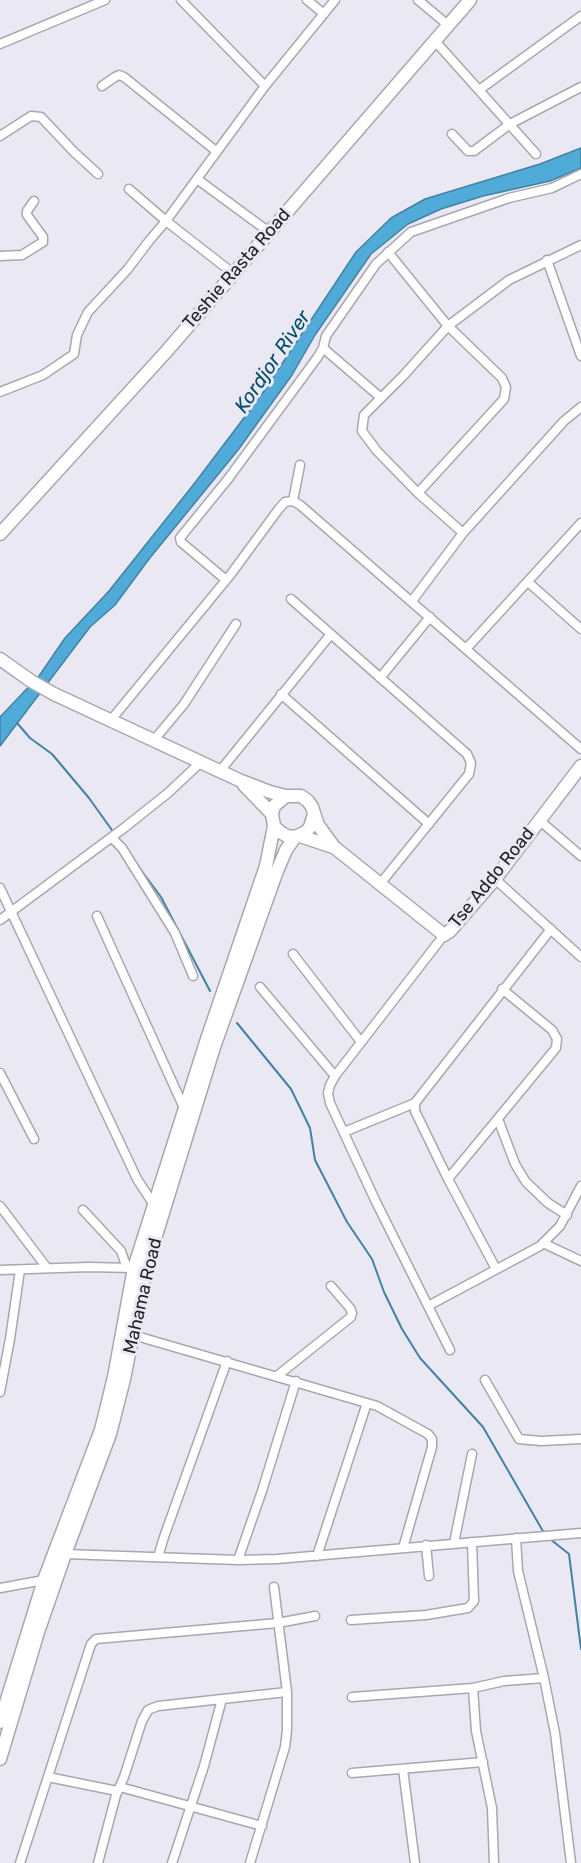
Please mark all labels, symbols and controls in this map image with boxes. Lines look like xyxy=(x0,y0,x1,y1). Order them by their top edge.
street label: Teshie Rasta Road xyxy=(179,204,295,334)
water label: Kordjor River xyxy=(230,306,316,418)
street label: Tse Addo Road xyxy=(445,823,539,933)
street label: Mahama Road xyxy=(119,1236,167,1356)

